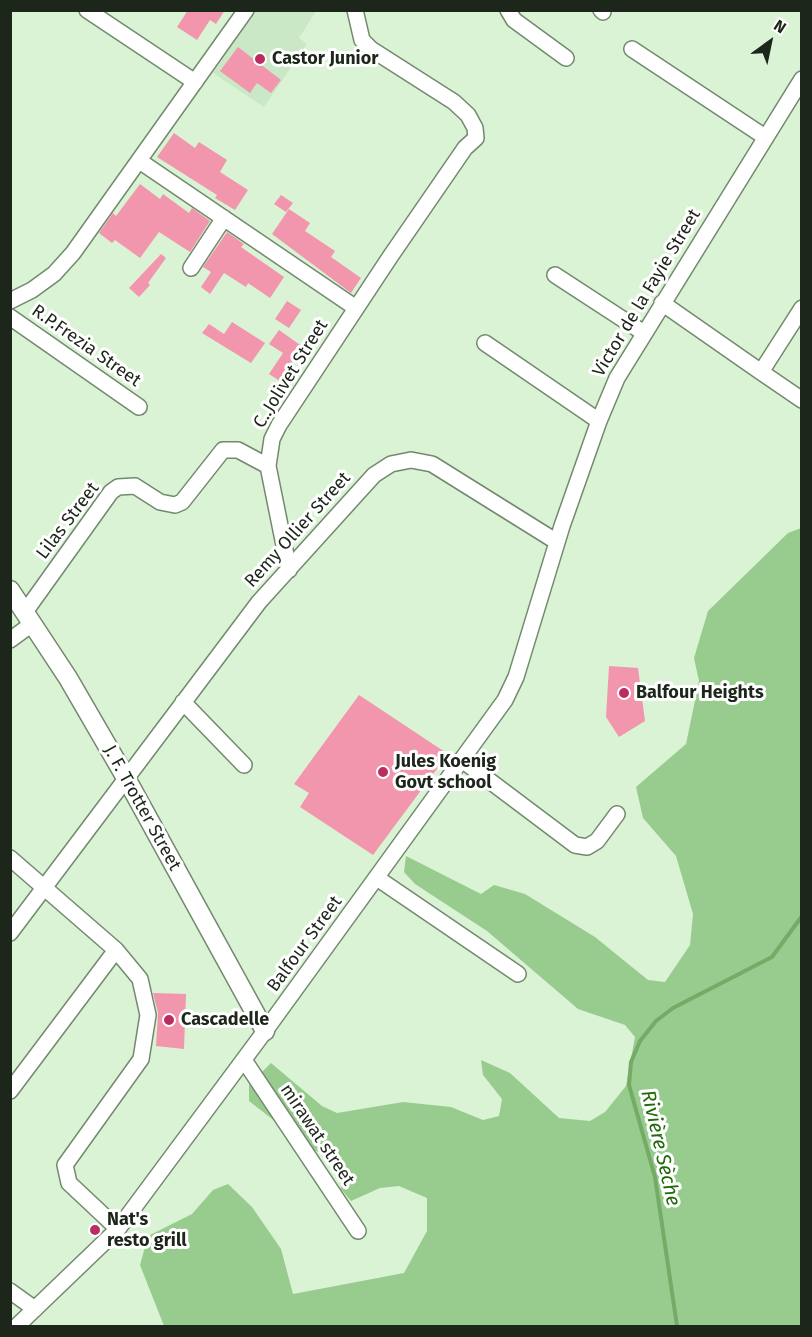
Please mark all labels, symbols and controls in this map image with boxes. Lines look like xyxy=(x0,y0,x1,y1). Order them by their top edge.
north arrow xyxy=(740,12,800,72)
text: N xyxy=(770,16,790,37)
place label: Castor Junior xyxy=(272,48,378,70)
marker: Castor Junior xyxy=(253,52,267,66)
street label: Victor de la Fayie Street xyxy=(588,205,706,381)
street label: R.P.Frezia Street xyxy=(27,300,145,392)
street label: C..Jolivet Street xyxy=(249,316,333,432)
street label: Remy Ollier Street xyxy=(241,468,355,592)
street label: Lilas Street xyxy=(32,478,104,564)
place label: Balfour Heights xyxy=(636,682,764,704)
marker: Balfour Heights xyxy=(617,686,631,700)
street label: J. F. Trotter Street xyxy=(99,742,185,874)
place label: Jules Koenig Govt school xyxy=(395,751,496,794)
marker: Jules Koenig Govt school xyxy=(376,765,390,779)
street label: Balfour Street xyxy=(263,892,347,996)
place label: Cascadelle xyxy=(181,1009,269,1031)
marker: Cascadelle xyxy=(162,1013,176,1027)
street label: mirawat street xyxy=(275,1080,359,1190)
water label: Rivière Sèche xyxy=(635,1088,685,1208)
place label: Nat's resto grill xyxy=(107,1209,187,1252)
marker: Nat's resto grill xyxy=(88,1223,102,1237)

